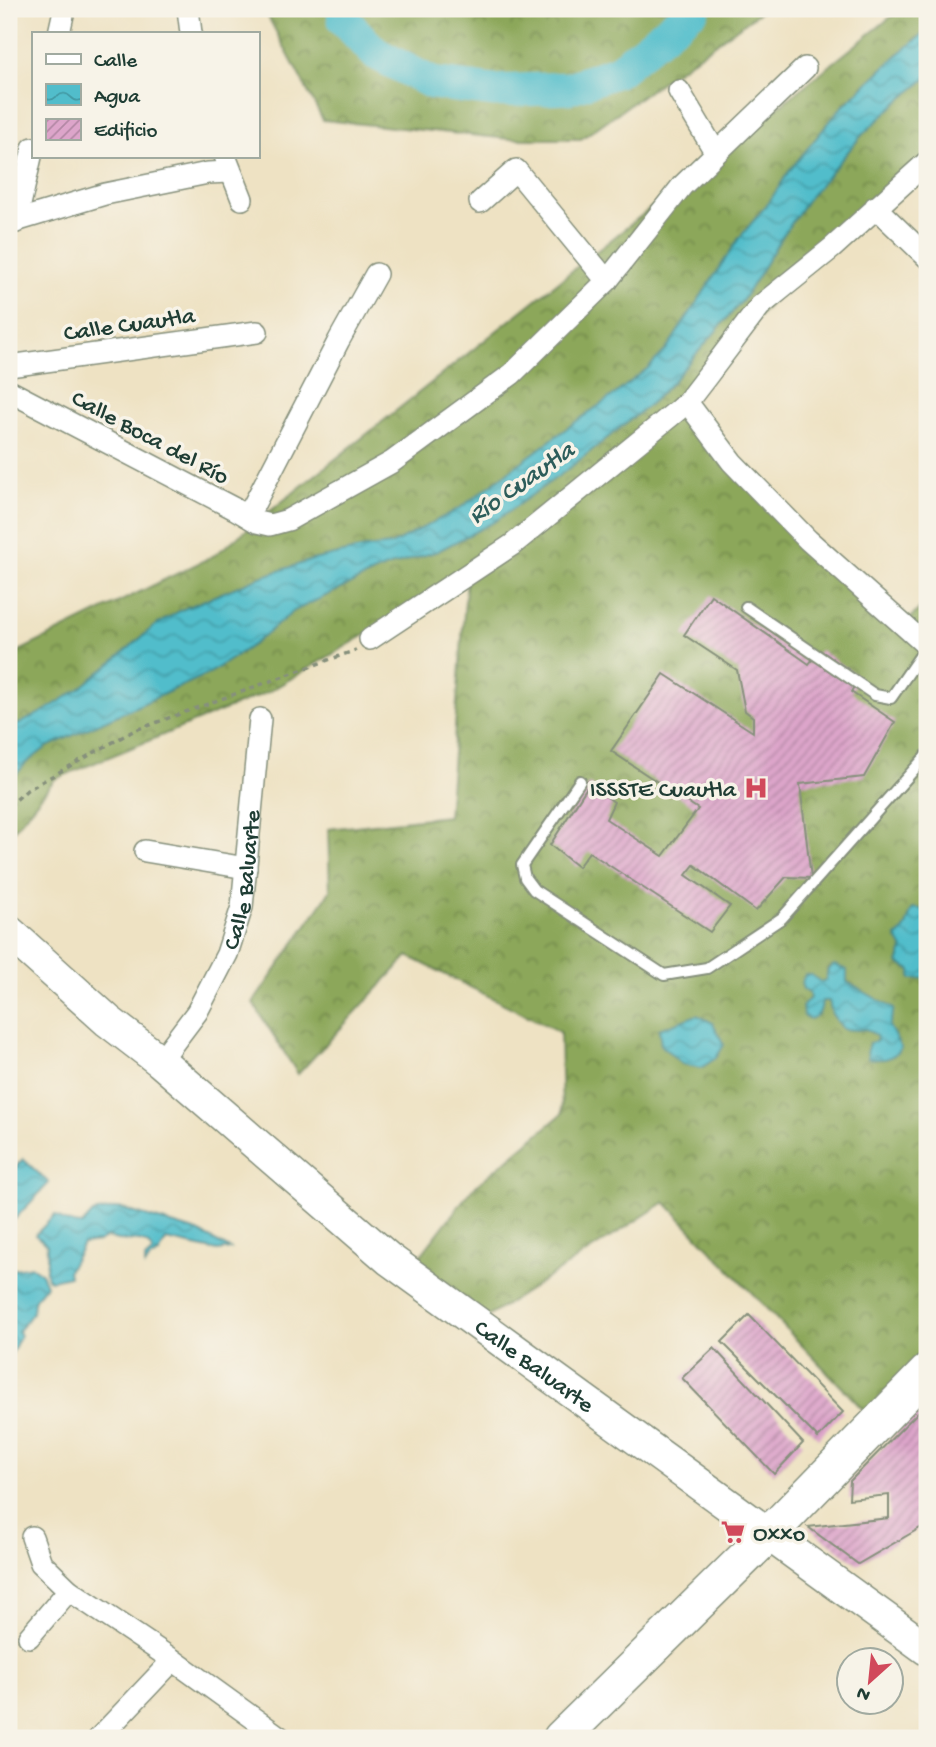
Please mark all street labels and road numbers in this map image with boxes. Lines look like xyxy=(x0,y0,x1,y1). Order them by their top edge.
street label: Calle Cuautla xyxy=(62,303,198,350)
street label: Calle Boca del Río xyxy=(66,385,233,493)
street label: Calle Baluarte xyxy=(218,808,269,954)
street label: Calle Baluarte xyxy=(467,1315,599,1421)

